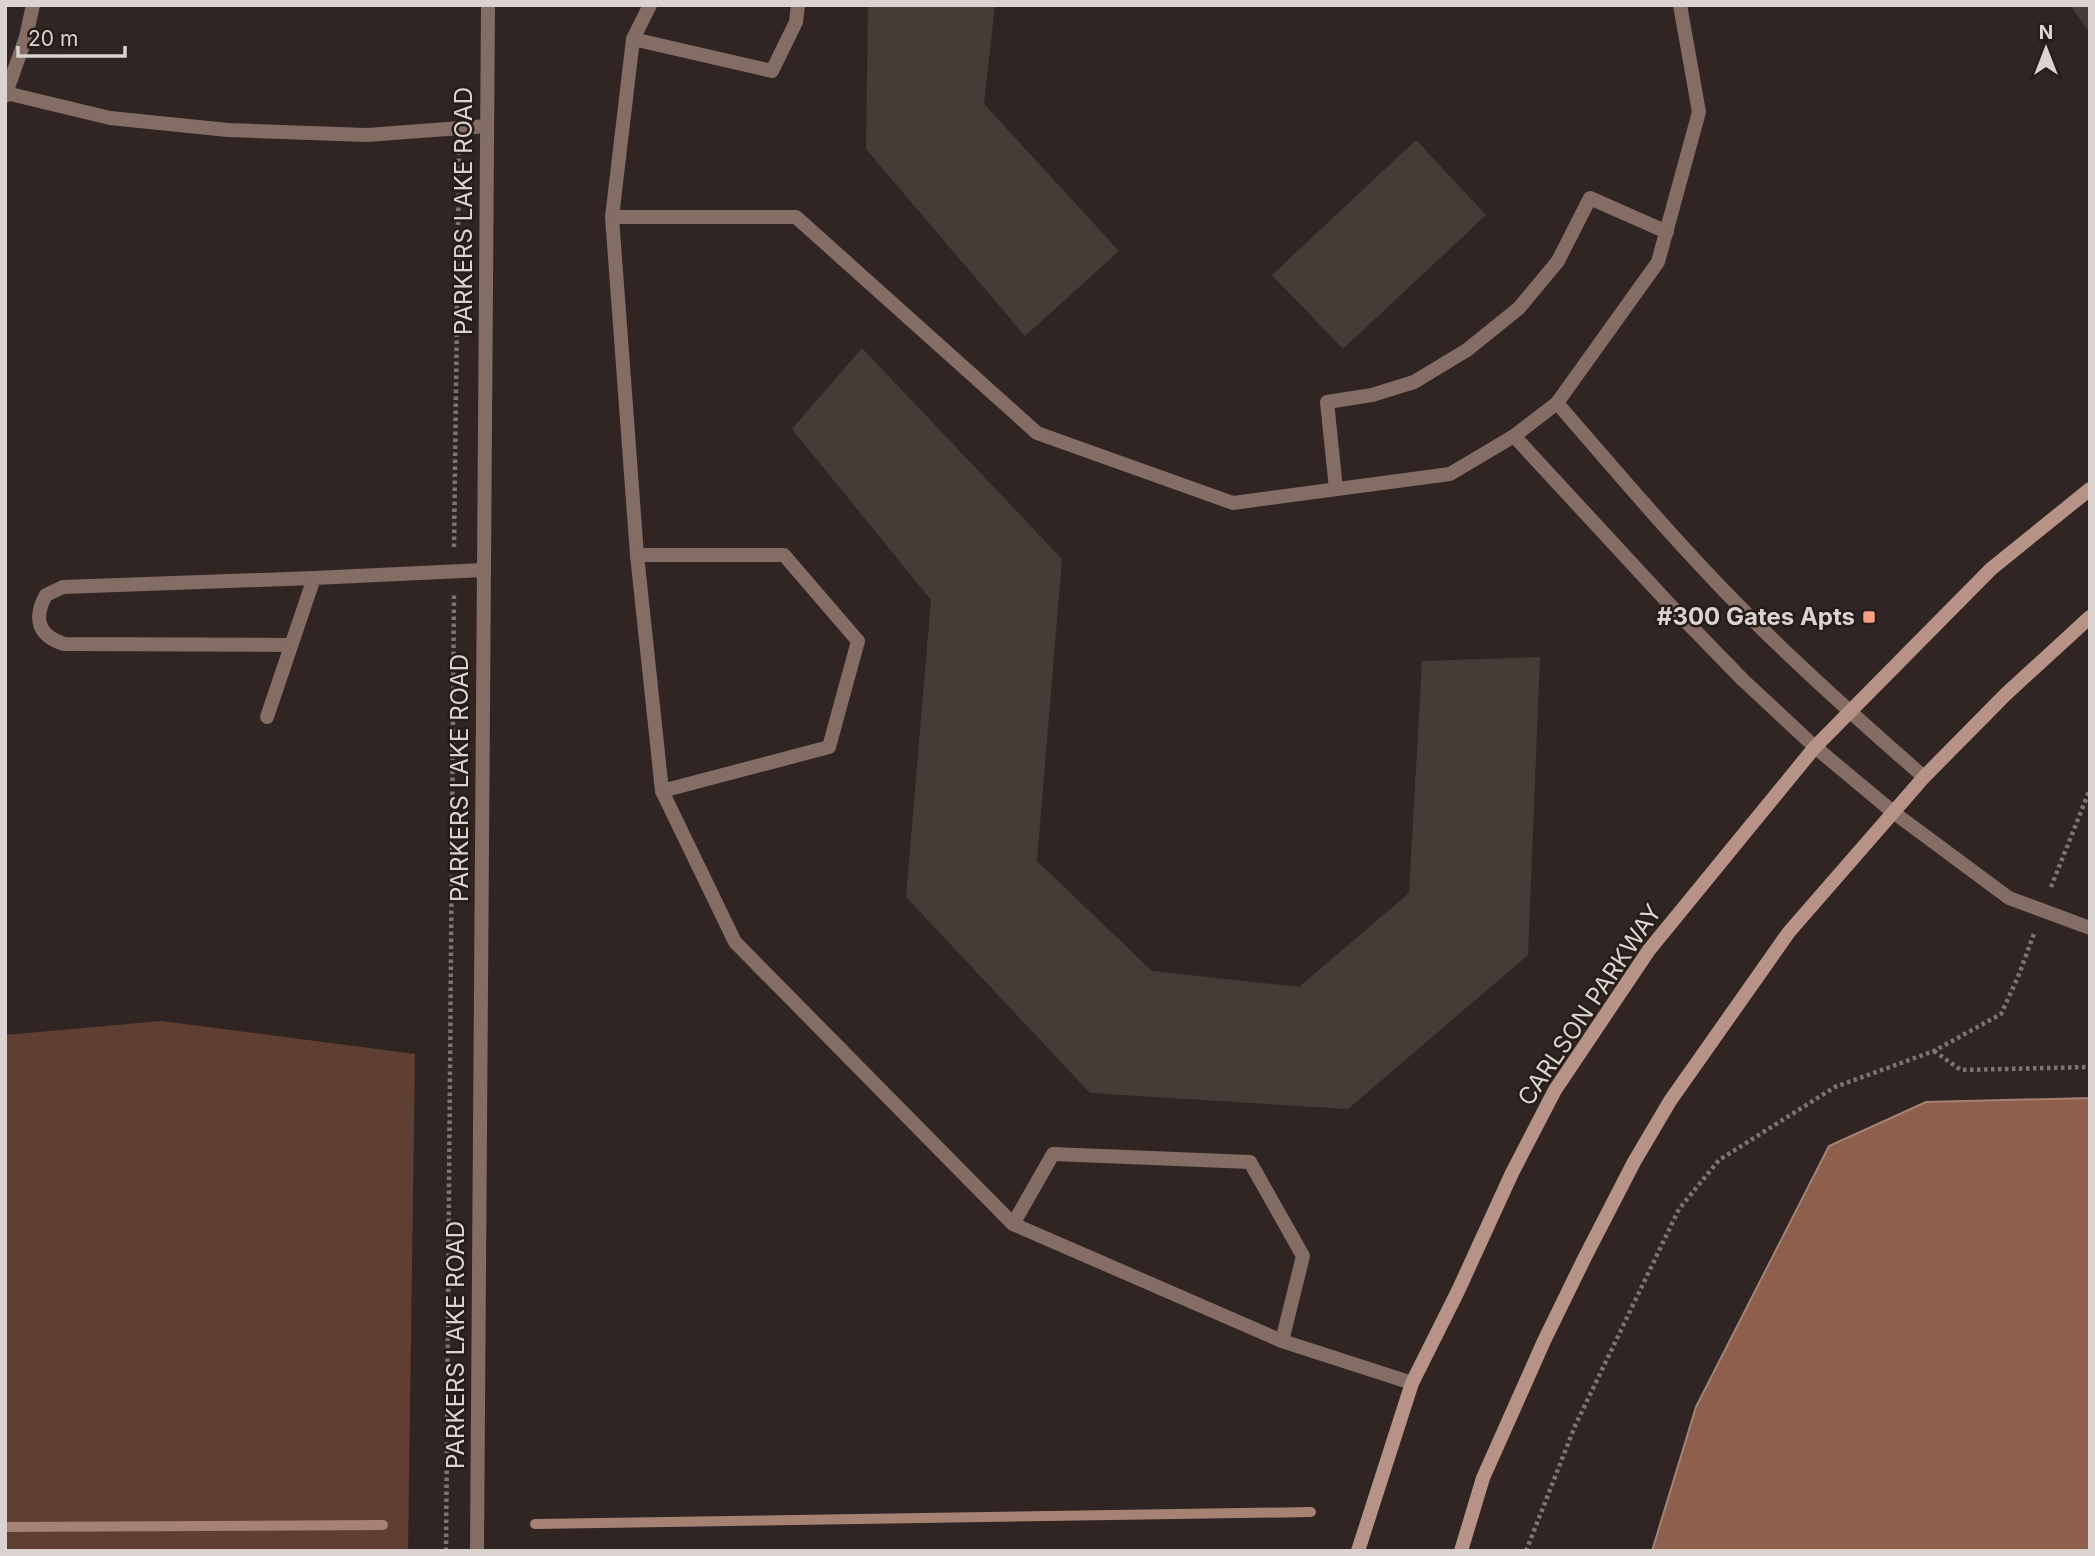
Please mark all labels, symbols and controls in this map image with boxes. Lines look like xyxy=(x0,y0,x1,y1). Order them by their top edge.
scale bar xyxy=(18,14,124,58)
north arrow xyxy=(2011,14,2081,84)
text: N xyxy=(2039,21,2053,44)
text: 20 m xyxy=(28,26,78,51)
street label: PARKERS LAKE ROAD xyxy=(449,87,478,335)
place label: #300 Gates Apts xyxy=(1657,602,1855,631)
marker: #300 Gates Apts xyxy=(1861,609,1877,625)
street label: PARKERS LAKE ROAD xyxy=(445,654,474,902)
street label: CARLSON PARKWAY xyxy=(1512,899,1668,1111)
street label: PARKERS LAKE ROAD xyxy=(441,1221,470,1469)

